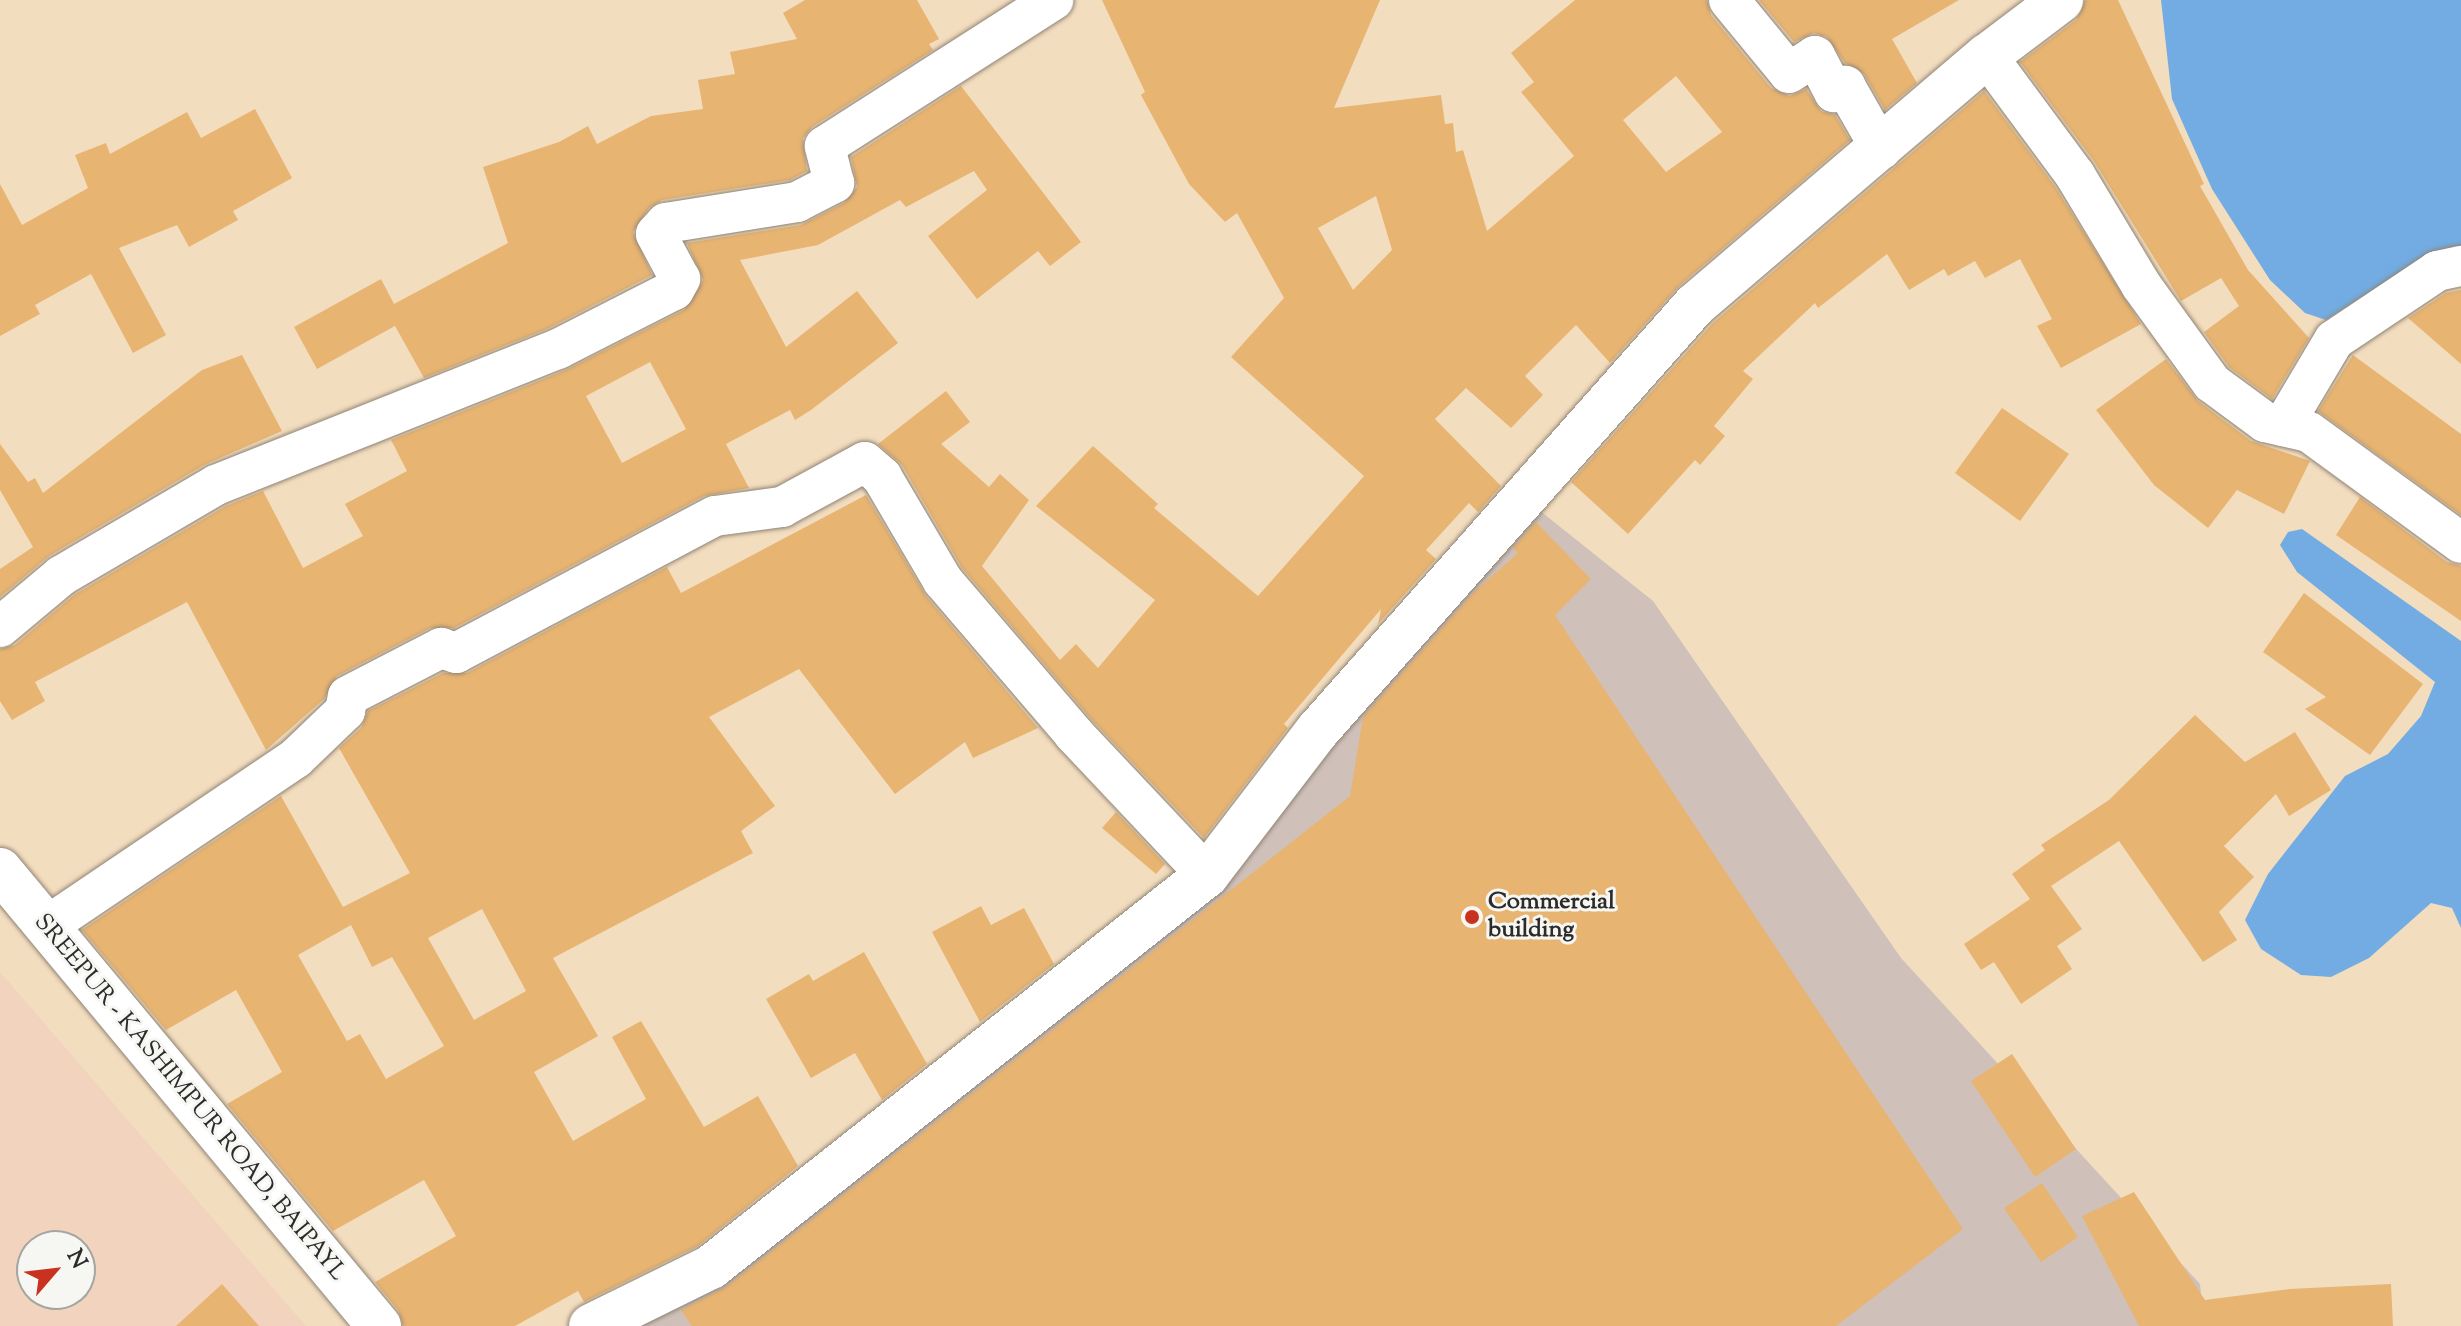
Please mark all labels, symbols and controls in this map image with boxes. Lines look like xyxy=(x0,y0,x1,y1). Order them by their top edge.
place label: Commercial building xyxy=(1488,889,1615,945)
marker: Commercial building xyxy=(1463,908,1481,926)
street label: SREEPUR - KASHIMPUR ROAD, BAIPAYL xyxy=(27,909,351,1287)
north arrow xyxy=(16,1230,96,1310)
text: N xyxy=(57,1244,94,1275)

